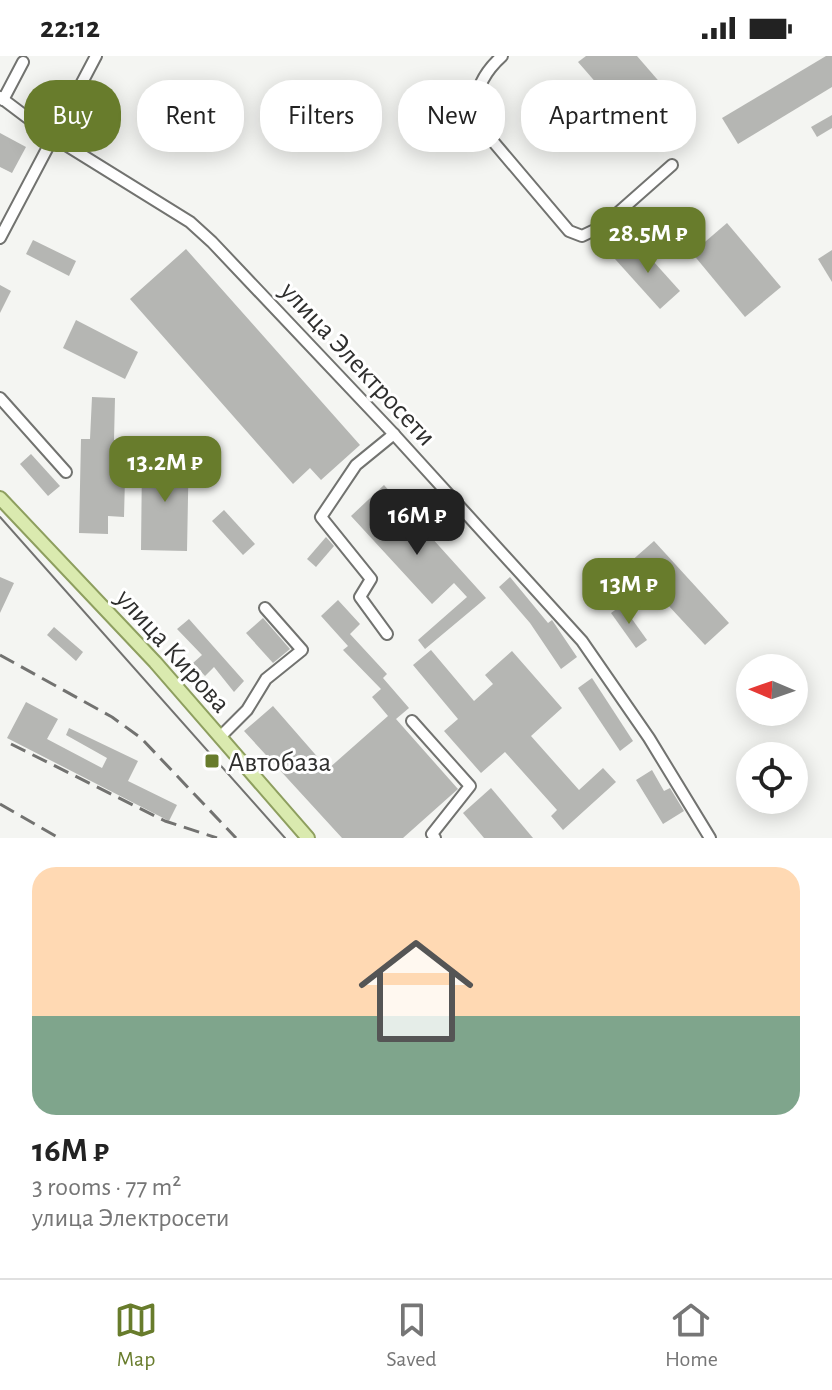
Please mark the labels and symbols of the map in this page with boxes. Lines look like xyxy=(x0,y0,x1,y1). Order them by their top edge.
pin: 28.5M ₽ xyxy=(574,207,722,275)
street label: улица Электросети xyxy=(274,276,440,452)
pin: 13.2M ₽ xyxy=(91,436,239,504)
pin: 16M ₽ xyxy=(361,489,473,557)
pin: 13M ₽ xyxy=(573,558,685,626)
street label: улица Кирова xyxy=(109,583,235,719)
north arrow xyxy=(736,654,808,726)
place label: Автобаза xyxy=(228,749,331,777)
marker: Автобаза xyxy=(203,752,221,770)

